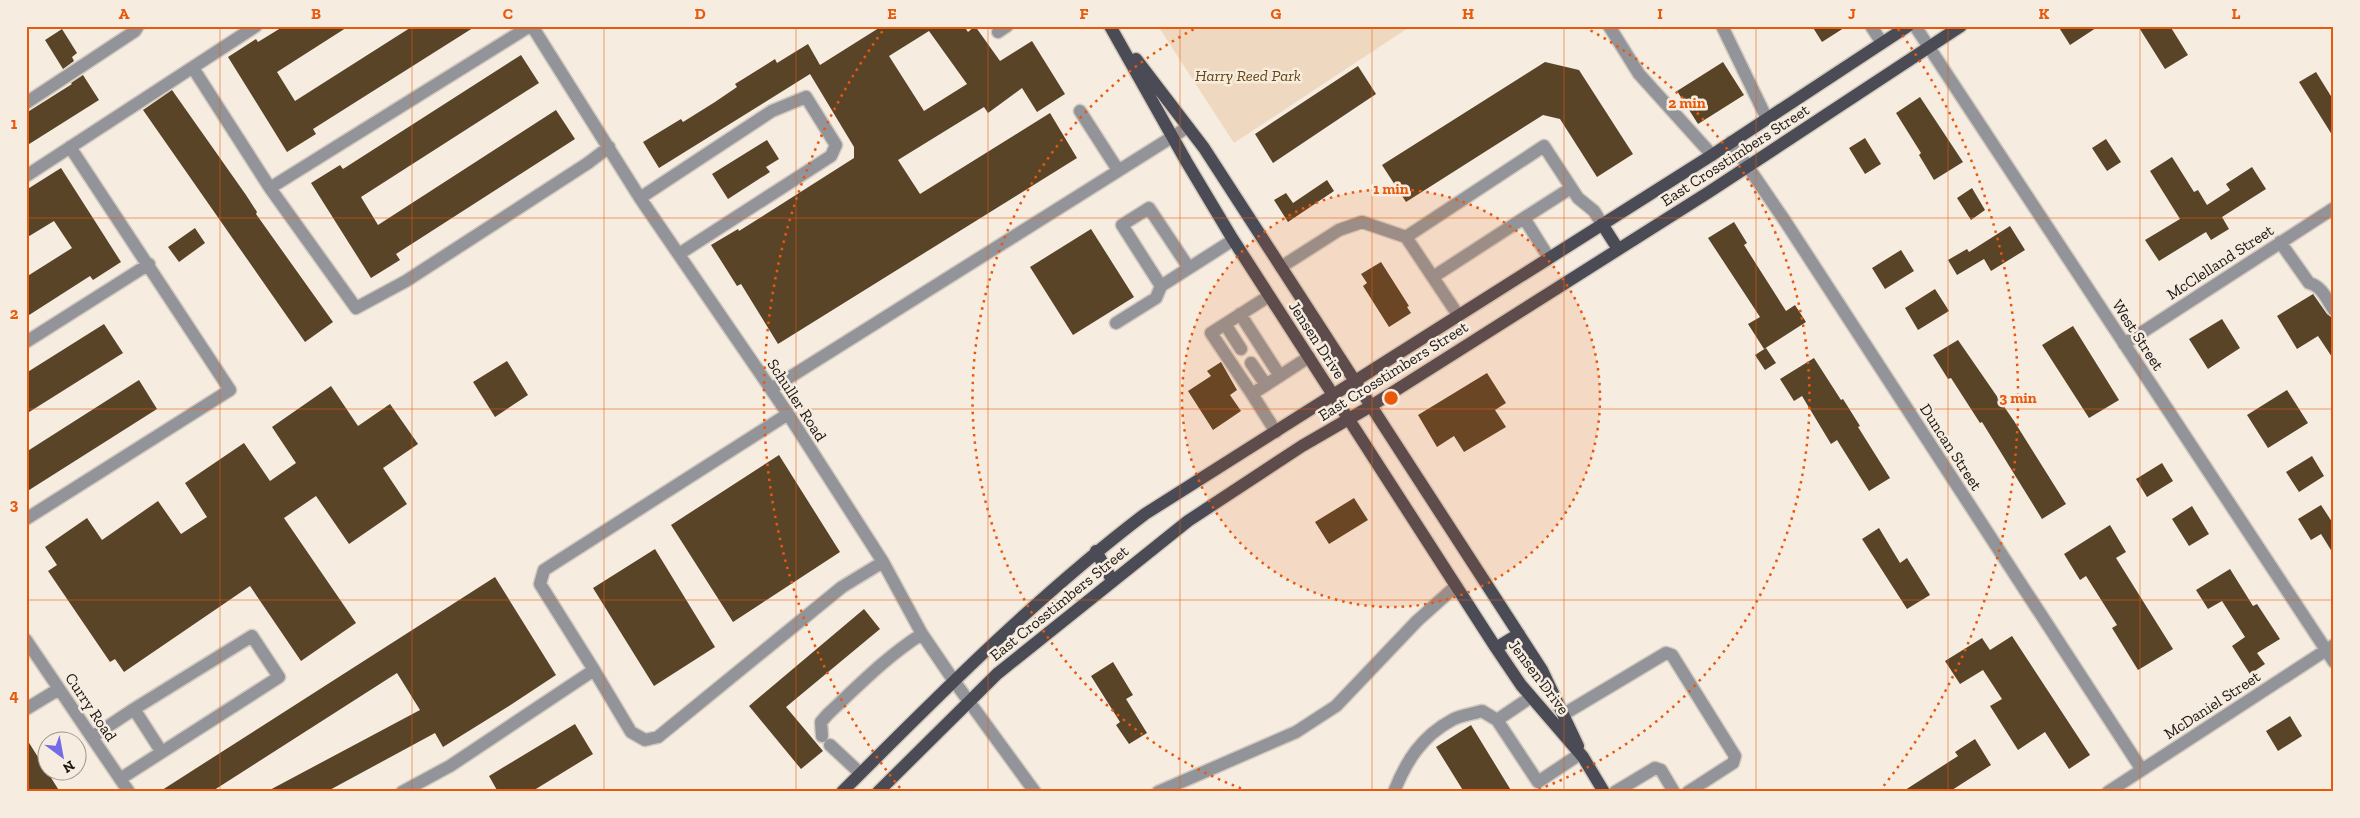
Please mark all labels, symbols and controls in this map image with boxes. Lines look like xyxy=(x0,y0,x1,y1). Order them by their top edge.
text: A xyxy=(119,4,130,23)
text: B xyxy=(311,4,321,23)
text: C xyxy=(503,4,513,23)
text: D xyxy=(694,4,706,23)
text: E xyxy=(887,4,897,23)
text: F xyxy=(1079,4,1089,23)
text: G xyxy=(1271,4,1282,23)
text: H xyxy=(1462,4,1474,23)
text: I xyxy=(1657,4,1663,23)
text: J xyxy=(1848,4,1856,23)
text: K xyxy=(2039,4,2050,23)
text: L xyxy=(2232,4,2241,23)
park label: Harry Reed Park xyxy=(1195,66,1301,85)
text: 2 min xyxy=(1668,94,1706,112)
street label: East Crosstimbers Street xyxy=(1657,100,1813,210)
text: 1 xyxy=(11,114,18,133)
text: 1 min xyxy=(1373,180,1409,198)
street label: McClelland Street xyxy=(2163,220,2277,304)
street label: West Street xyxy=(2108,296,2168,374)
street label: Jensen Drive xyxy=(1285,298,1349,382)
text: 2 xyxy=(10,304,19,323)
street label: East Crosstimbers Street xyxy=(1315,317,1471,425)
street label: Schuller Road xyxy=(763,355,831,445)
centre of rings xyxy=(1382,389,1400,407)
text: 3 min xyxy=(1999,389,2037,407)
street label: Duncan Street xyxy=(1916,400,1986,494)
text: 3 xyxy=(10,495,19,514)
street label: East Crosstimbers Street xyxy=(986,541,1132,665)
street label: Jensen Drive xyxy=(1505,636,1573,718)
street label: McDaniel Street xyxy=(2160,667,2264,743)
street label: Curry Road xyxy=(61,669,121,745)
text: 4 xyxy=(9,686,19,705)
north arrow xyxy=(38,730,88,780)
text: N xyxy=(59,757,78,777)

